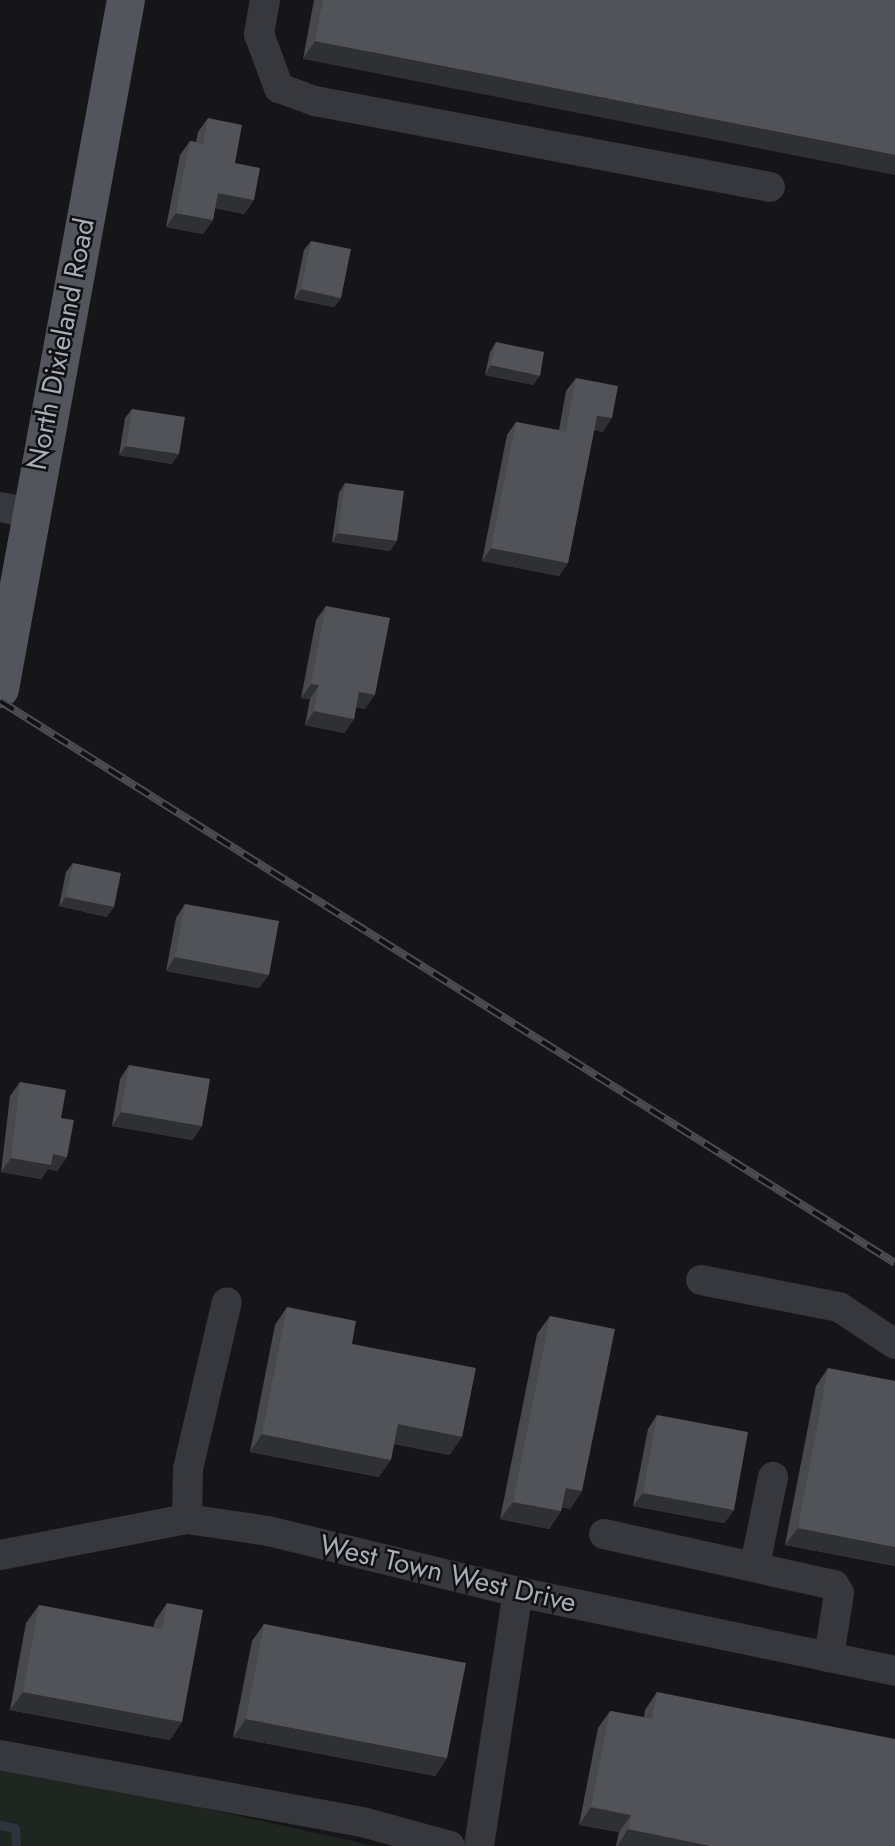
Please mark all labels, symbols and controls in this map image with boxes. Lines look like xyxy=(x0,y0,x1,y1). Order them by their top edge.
street label: North Dixieland Road xyxy=(20,215,102,473)
street label: West Town West Drive xyxy=(317,1528,579,1620)

